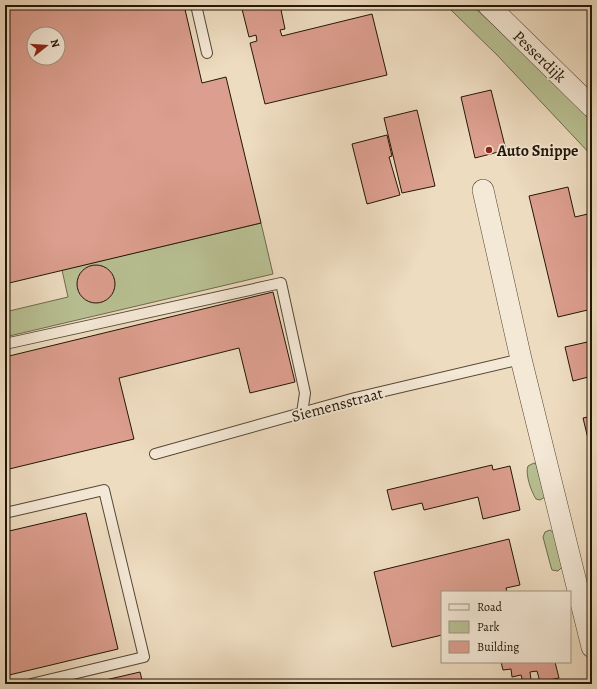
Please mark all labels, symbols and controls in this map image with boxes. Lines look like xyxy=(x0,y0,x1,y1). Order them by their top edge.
north arrow xyxy=(26,26,66,66)
street label: Pesserdijk xyxy=(508,26,571,88)
text: N xyxy=(47,37,63,49)
place label: Auto Snippe xyxy=(496,140,578,162)
marker: Auto Snippe xyxy=(484,145,494,155)
street label: Siemensstraat xyxy=(289,382,385,428)
legend xyxy=(441,591,571,663)
text: Road xyxy=(477,599,503,615)
text: Park xyxy=(477,619,500,635)
text: Building xyxy=(477,639,519,655)

